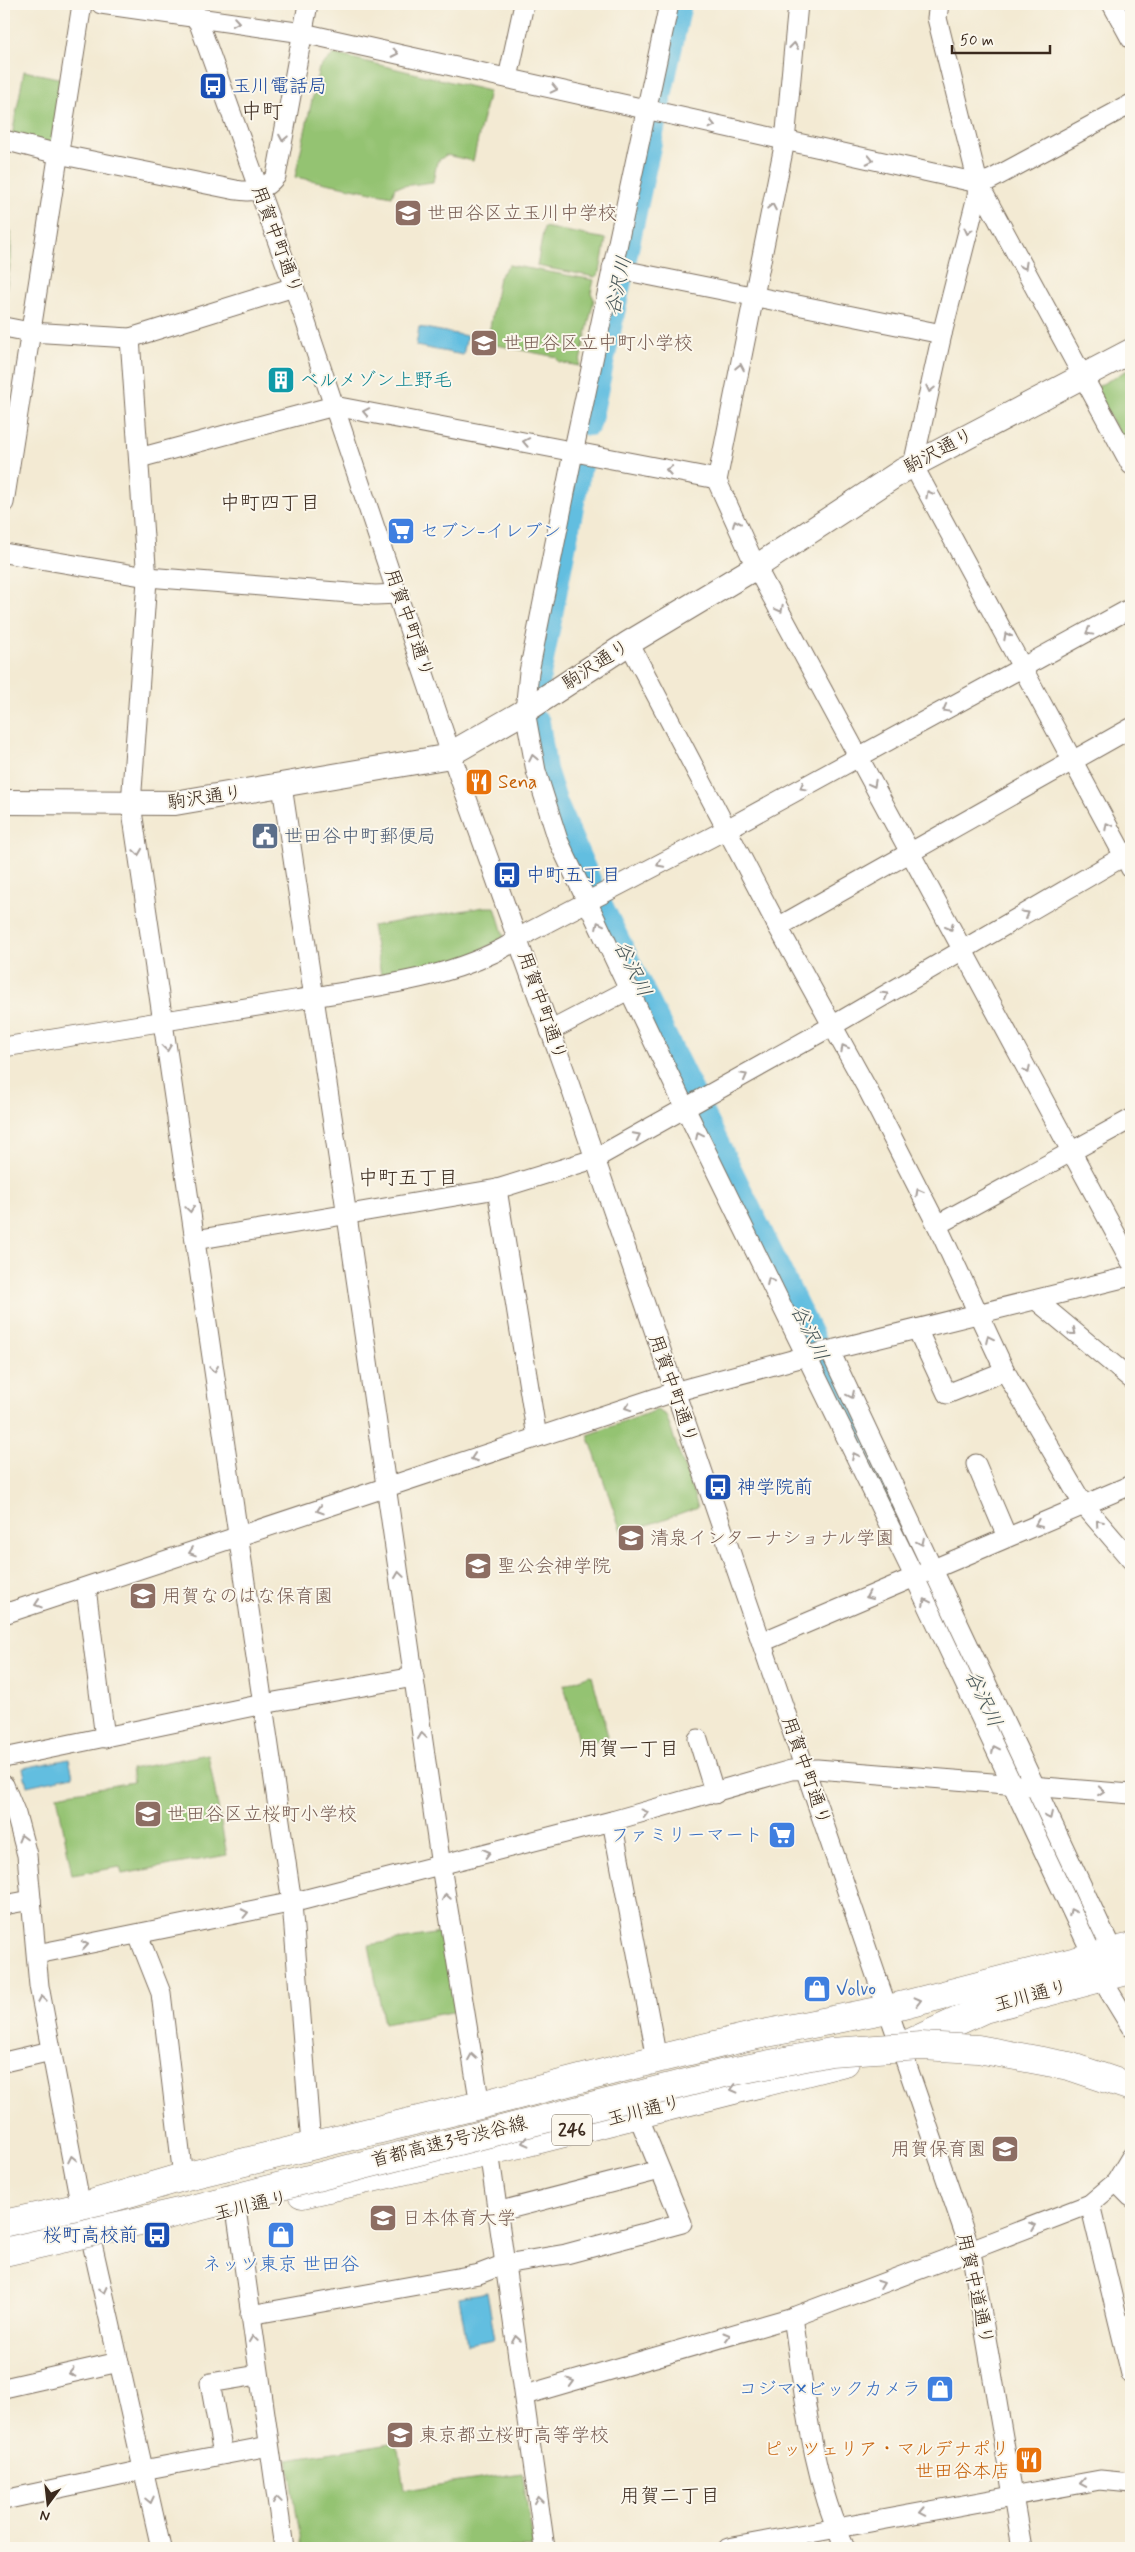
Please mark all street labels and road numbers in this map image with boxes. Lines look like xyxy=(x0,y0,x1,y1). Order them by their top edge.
street label: 用賀中町通り xyxy=(246,182,308,298)
street label: 駒沢通り xyxy=(900,422,978,480)
street label: 用賀中町通り xyxy=(379,565,439,681)
street label: 駒沢通り xyxy=(557,634,635,696)
street label: 駒沢通り xyxy=(166,780,244,816)
street label: 用賀中町通り xyxy=(512,948,572,1064)
street label: 用賀中町通り xyxy=(643,1331,703,1447)
street label: 用賀中町通り xyxy=(776,1713,836,1829)
street label: 玉川通り xyxy=(991,1974,1071,2018)
street label: 玉川通り xyxy=(604,2090,684,2132)
street label: 首都高速3号渋谷線 xyxy=(368,2110,530,2174)
road number: 246 xyxy=(552,2114,592,2146)
street label: 玉川通り xyxy=(211,2185,291,2227)
street label: 用賀中道通り xyxy=(951,2231,999,2347)

